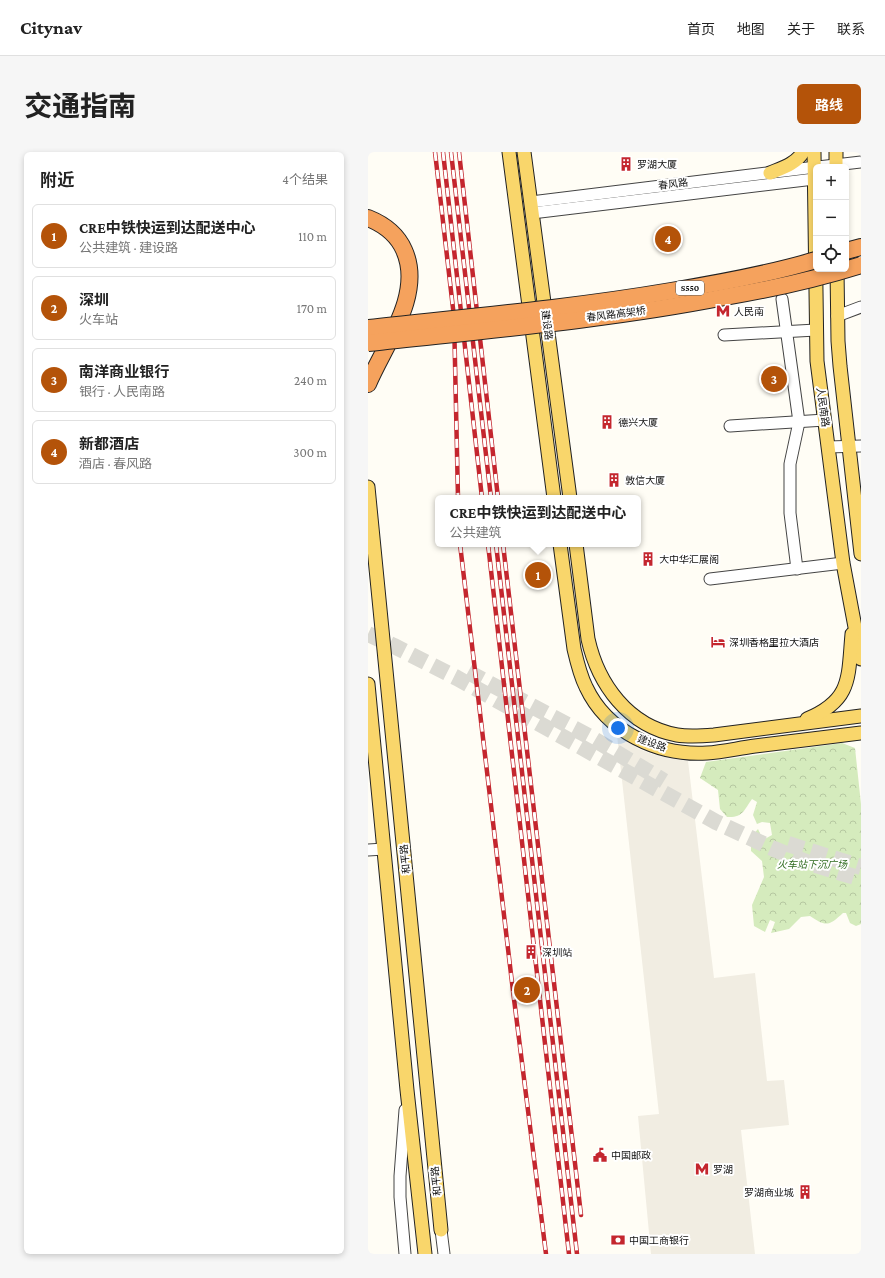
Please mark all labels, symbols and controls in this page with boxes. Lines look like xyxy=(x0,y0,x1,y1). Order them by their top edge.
text: Citynav xyxy=(20,17,82,38)
text: 首页 xyxy=(687,21,715,37)
text: 地图 xyxy=(737,21,765,37)
text: 关于 xyxy=(787,21,815,37)
text: 联系 xyxy=(837,21,865,37)
button: 路线 xyxy=(797,84,861,124)
text: 交通指南 xyxy=(24,91,136,122)
building icon: 罗湖大厦 xyxy=(618,156,634,172)
place label: 罗湖大厦 xyxy=(637,159,677,170)
map controls xyxy=(813,164,849,272)
button: + xyxy=(813,164,849,200)
text: 附近 xyxy=(40,171,74,190)
text: 4个结果 xyxy=(282,172,328,187)
street label: 春风路 xyxy=(657,177,689,191)
button: − xyxy=(813,200,849,236)
text: CRE中铁快运到达配送中心 xyxy=(79,220,256,236)
pin: 4 xyxy=(655,224,681,254)
text: 1 xyxy=(52,229,56,244)
text: 110 m xyxy=(298,229,327,244)
button: locate xyxy=(813,236,849,272)
text: 公共建筑 · 建设路 xyxy=(79,240,178,255)
road number: S550 xyxy=(676,281,704,295)
text: 深圳 xyxy=(79,292,109,308)
text: 2 xyxy=(51,301,57,316)
text: 170 m xyxy=(297,301,327,316)
metro station icon: 人民南 xyxy=(715,303,731,319)
street label: 春风路高架桥 xyxy=(586,305,646,323)
place label: 人民南 xyxy=(734,306,764,317)
street label: 建设路 xyxy=(540,309,554,341)
text: 火车站 xyxy=(79,312,118,327)
text: 南洋商业银行 xyxy=(79,364,169,380)
pin: 3 xyxy=(761,364,787,394)
text: 3 xyxy=(51,373,57,388)
text: 240 m xyxy=(294,373,327,388)
text: 银行 · 人民南路 xyxy=(79,384,165,399)
street label: 人民南路 xyxy=(815,386,831,428)
building icon: 德兴大厦 xyxy=(599,414,615,430)
place label: 德兴大厦 xyxy=(618,417,658,428)
text: 新都酒店 xyxy=(79,436,139,452)
text: 4 xyxy=(50,445,58,460)
text: 300 m xyxy=(293,445,327,460)
text: 酒店 · 春风路 xyxy=(79,456,152,471)
building icon: 敦信大厦 xyxy=(606,472,622,488)
place label: 敦信大厦 xyxy=(625,475,665,486)
popup xyxy=(435,495,641,547)
text: CRE中铁快运到达配送中心 xyxy=(450,505,626,521)
text: 公共建筑 xyxy=(450,525,502,540)
building icon: 大中华汇展阁 xyxy=(640,551,656,567)
place label: 大中华汇展阁 xyxy=(659,554,719,565)
pin: 1 xyxy=(525,560,551,590)
hotel icon: 深圳香格里拉大酒店 xyxy=(710,634,726,650)
place label: 深圳香格里拉大酒店 xyxy=(729,637,819,648)
your location xyxy=(608,718,628,738)
street label: 建设路 xyxy=(636,733,668,753)
street label: 和平路 xyxy=(398,844,412,874)
park label: 火车站下沉广场 xyxy=(777,859,848,870)
building icon: 深圳站 xyxy=(523,944,539,960)
place label: 深圳站 xyxy=(542,947,572,958)
pin: 2 xyxy=(514,975,540,1005)
public building icon: 中国邮政 xyxy=(592,1147,608,1163)
place label: 中国邮政 xyxy=(611,1150,651,1161)
metro station icon: 罗湖 xyxy=(694,1161,710,1177)
place label: 罗湖 xyxy=(713,1164,733,1175)
street label: 和平路 xyxy=(429,1166,443,1196)
building icon: 罗湖商业城 xyxy=(797,1184,813,1200)
place label: 罗湖商业城 xyxy=(744,1187,794,1198)
bank icon: 中国工商银行 xyxy=(610,1232,626,1248)
place label: 中国工商银行 xyxy=(629,1235,689,1246)

